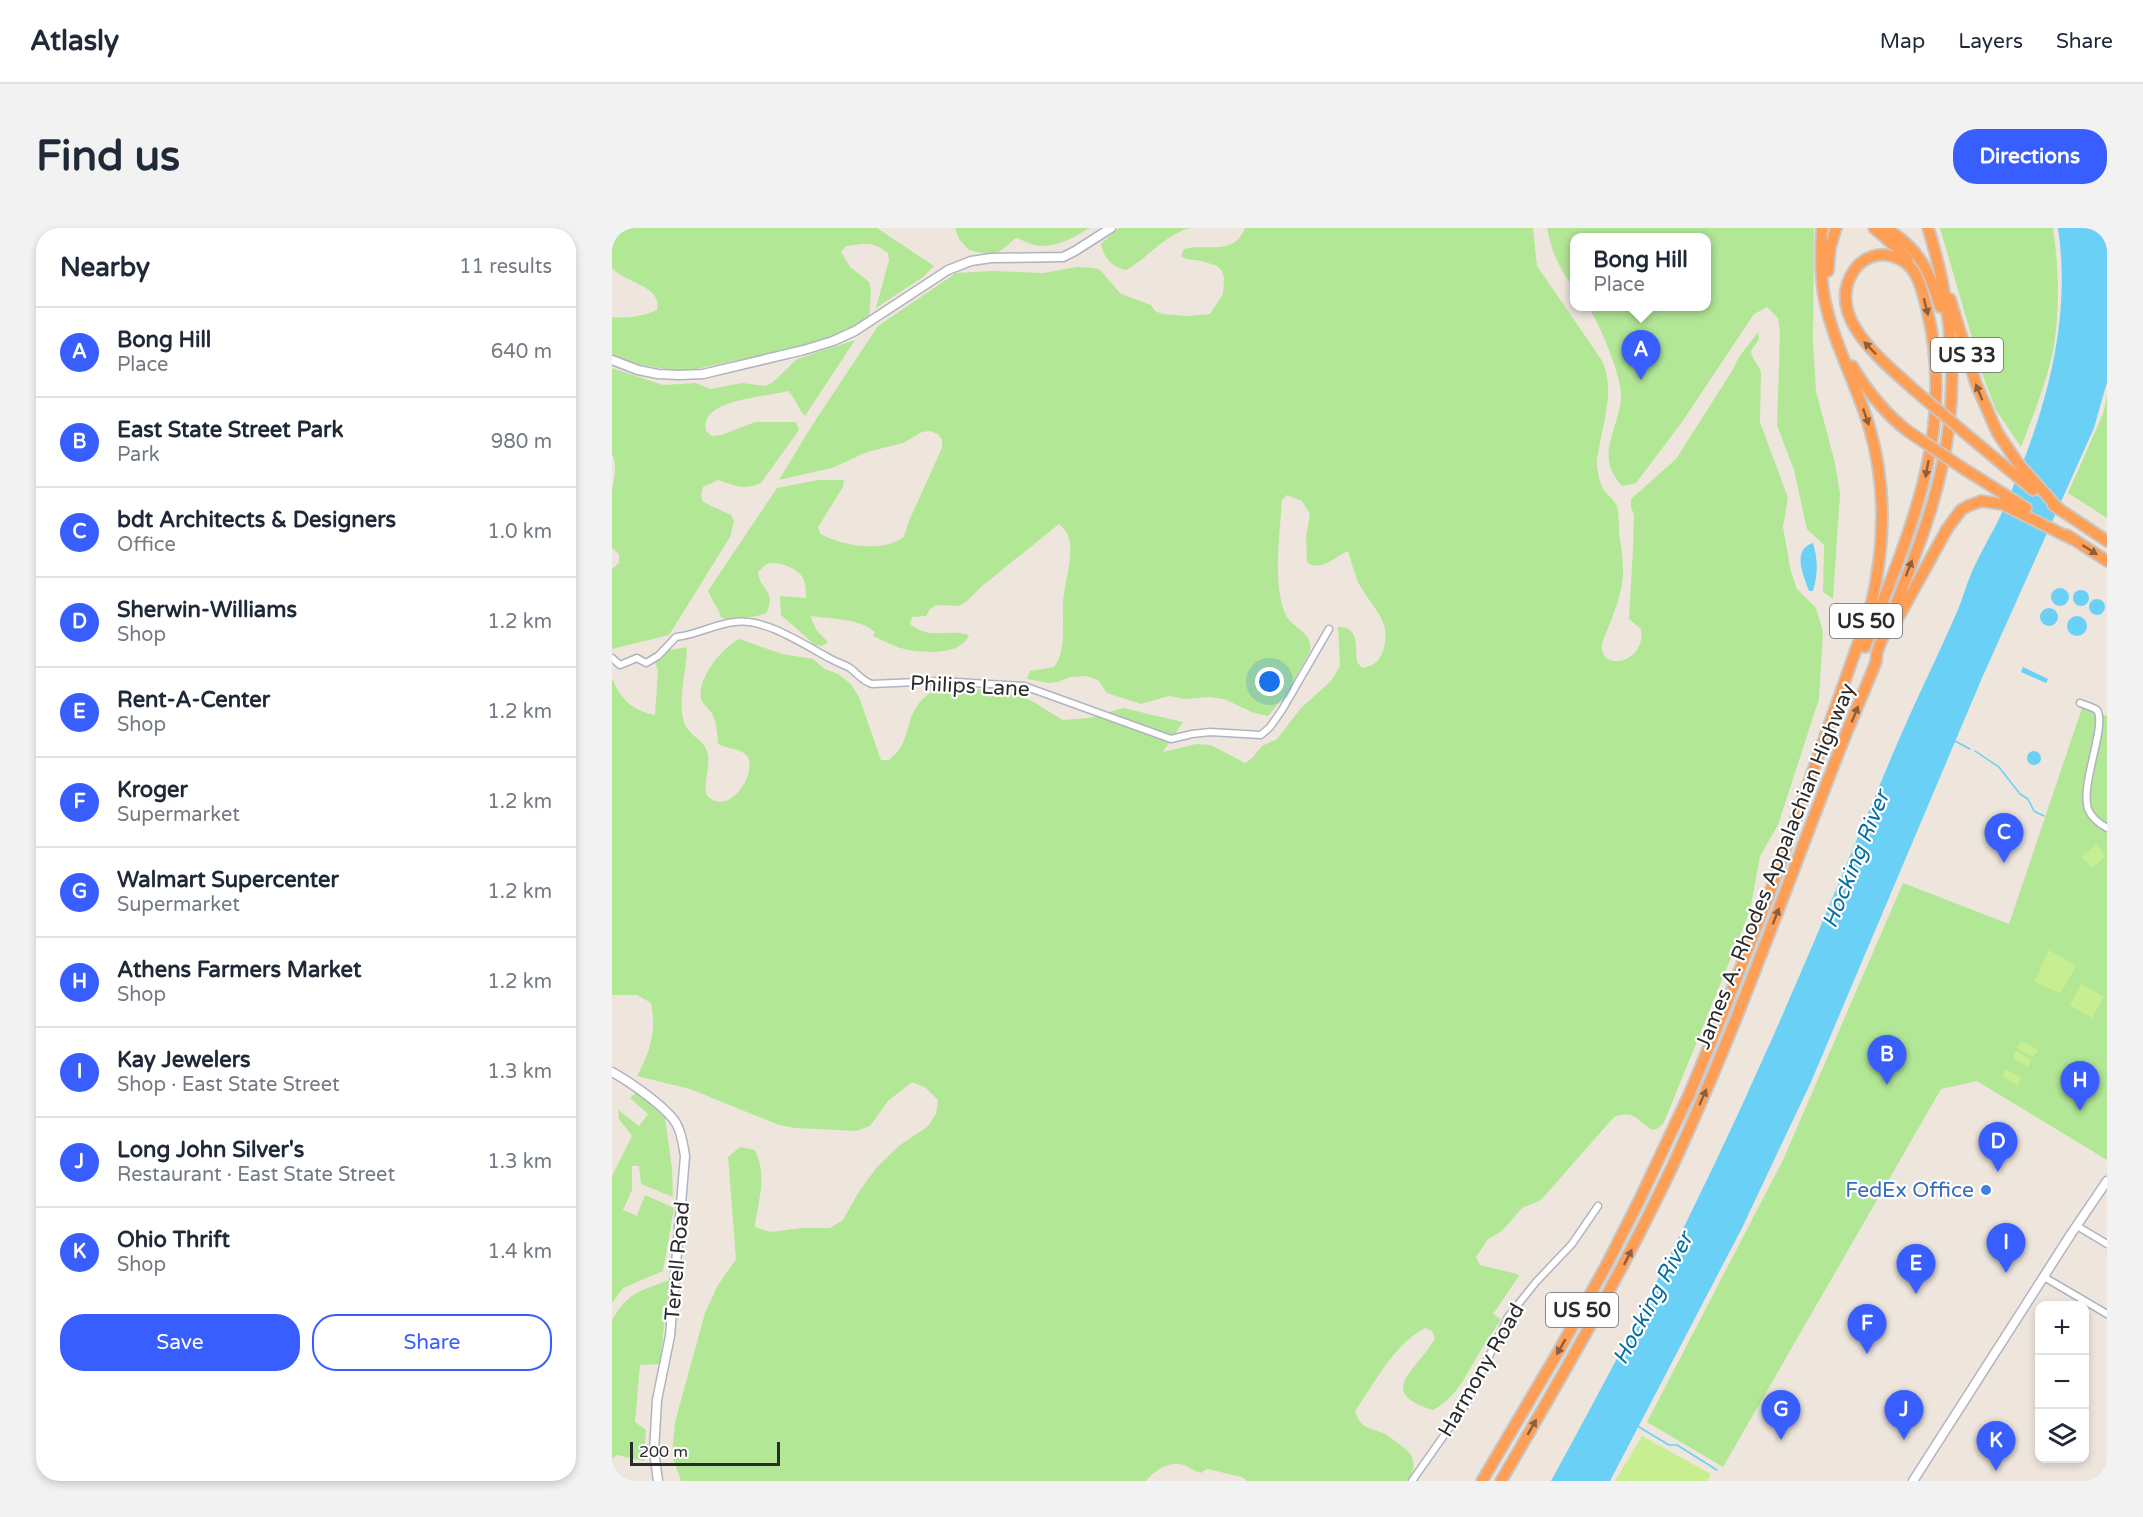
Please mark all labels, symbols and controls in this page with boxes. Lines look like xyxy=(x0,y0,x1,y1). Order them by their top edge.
text: Atlasly xyxy=(30,24,119,58)
text: Map xyxy=(1880,29,1925,54)
text: Layers xyxy=(1958,29,2023,54)
text: Share xyxy=(2056,29,2113,54)
button: Directions xyxy=(1953,129,2107,184)
text: Find us xyxy=(36,131,180,182)
popup xyxy=(1570,233,1711,311)
text: Bong Hill xyxy=(1593,247,1688,273)
text: Nearby xyxy=(60,252,150,283)
text: 11 results xyxy=(459,255,552,279)
text: Place xyxy=(1593,273,1645,297)
one-way arrow xyxy=(1922,298,1932,316)
text: Bong Hill xyxy=(117,327,211,353)
pin: A xyxy=(1622,330,1660,380)
road number: US 33 xyxy=(1931,338,2003,372)
text: A xyxy=(72,340,87,364)
text: 640 m xyxy=(491,340,552,364)
one-way arrow xyxy=(1863,342,1877,356)
text: Place xyxy=(117,353,168,377)
one-way arrow xyxy=(1974,382,1984,400)
one-way arrow xyxy=(1861,408,1871,426)
text: East State Street Park xyxy=(117,417,343,443)
text: B xyxy=(73,430,86,454)
text: 980 m xyxy=(491,430,552,454)
text: Park xyxy=(117,443,160,467)
one-way arrow xyxy=(1922,460,1931,479)
text: bdt Architects & Designers xyxy=(117,507,396,533)
text: C xyxy=(73,520,86,544)
text: 1.0 km xyxy=(487,520,552,544)
text: Office xyxy=(117,533,176,557)
one-way arrow xyxy=(2081,544,2097,556)
one-way arrow xyxy=(1905,559,1914,577)
text: Sherwin-Williams xyxy=(117,597,297,623)
road number: US 50 xyxy=(1830,604,1902,638)
text: D xyxy=(72,610,87,634)
text: 1.2 km xyxy=(487,610,552,634)
text: Shop xyxy=(117,623,166,647)
your location xyxy=(1255,667,1284,696)
street label: Philips Lane xyxy=(909,671,1031,702)
street label: James A. Rhodes Appalachian Highway xyxy=(1690,680,1861,1053)
text: Rent-A-Center xyxy=(117,687,270,713)
text: E xyxy=(73,700,86,724)
text: 1.2 km xyxy=(487,700,552,724)
one-way arrow xyxy=(1850,704,1860,722)
text: Shop xyxy=(117,713,166,737)
text: Kroger xyxy=(117,777,188,803)
water label: Hocking River xyxy=(1817,785,1896,932)
text: F xyxy=(73,790,86,814)
text: 1.2 km xyxy=(487,790,552,814)
text: Supermarket xyxy=(117,803,240,827)
pin: C xyxy=(1984,814,2024,863)
text: Walmart Supercenter xyxy=(117,867,339,893)
text: G xyxy=(72,880,87,904)
text: 1.2 km xyxy=(487,880,552,904)
text: Supermarket xyxy=(117,893,240,917)
one-way arrow xyxy=(1772,907,1782,925)
text: Athens Farmers Market xyxy=(117,957,361,983)
text: H xyxy=(72,970,87,994)
text: 1.2 km xyxy=(487,970,552,994)
text: Shop xyxy=(117,983,166,1007)
pin: B xyxy=(1868,1036,1906,1085)
text: Kay Jewelers xyxy=(117,1047,251,1073)
text: I xyxy=(77,1060,82,1084)
text: 1.3 km xyxy=(487,1060,552,1084)
pin: H xyxy=(2060,1062,2100,1111)
text: Shop · East State Street xyxy=(117,1073,340,1097)
one-way arrow xyxy=(1698,1088,1708,1106)
pin: D xyxy=(1978,1122,2018,1172)
text: Long John Silver's xyxy=(117,1137,304,1163)
text: J xyxy=(75,1150,84,1174)
text: 1.3 km xyxy=(487,1150,552,1174)
text: Restaurant · East State Street xyxy=(117,1163,395,1187)
place label: FedEx Office xyxy=(1845,1178,1974,1203)
marker: FedEx Office xyxy=(1979,1183,1993,1197)
street label: Terrell Road xyxy=(660,1200,695,1322)
pin: I xyxy=(1986,1224,2026,1273)
water label: Hocking River xyxy=(1607,1226,1700,1369)
text: Ohio Thrift xyxy=(117,1227,230,1253)
text: K xyxy=(73,1240,86,1264)
text: 1.4 km xyxy=(488,1240,552,1264)
pin: E xyxy=(1896,1244,1936,1294)
one-way arrow xyxy=(1623,1248,1632,1265)
text: Shop xyxy=(117,1253,166,1277)
road number: US 50 xyxy=(1546,1293,1618,1327)
street label: Harmony Road xyxy=(1433,1299,1530,1441)
map controls xyxy=(2035,1301,2089,1463)
button: + xyxy=(2035,1301,2089,1355)
pin: F xyxy=(1848,1304,1886,1354)
button: Save xyxy=(60,1314,300,1371)
button: Share xyxy=(312,1314,552,1371)
one-way arrow xyxy=(1556,1339,1567,1355)
button: − xyxy=(2035,1355,2089,1409)
pin: G xyxy=(1762,1390,1800,1440)
pin: J xyxy=(1884,1390,1924,1440)
button: layers xyxy=(2035,1409,2089,1463)
one-way arrow xyxy=(1527,1419,1538,1435)
pin: K xyxy=(1976,1422,2016,1471)
scale bar xyxy=(630,1439,780,1466)
text: 200 m xyxy=(639,1442,688,1462)

